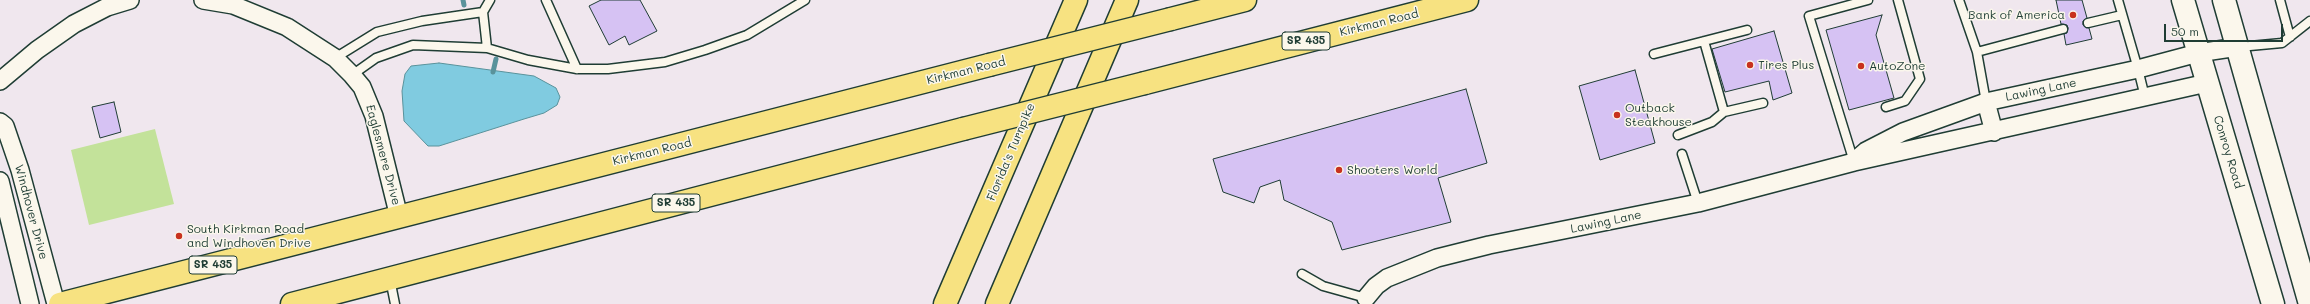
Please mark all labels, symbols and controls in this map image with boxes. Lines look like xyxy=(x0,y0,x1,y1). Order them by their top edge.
street label: Kirkman Road xyxy=(1338,6,1420,40)
place label: Bank of America xyxy=(1968,8,2065,22)
marker: Bank of America xyxy=(2068,10,2078,20)
scale bar xyxy=(2166,16,2285,42)
text: 50 m xyxy=(2171,23,2199,39)
road number: SR 435 xyxy=(1282,32,1330,50)
street label: Kirkman Road xyxy=(925,54,1007,88)
place label: Tires Plus xyxy=(1758,58,1814,72)
place label: AutoZone xyxy=(1869,59,1926,73)
marker: Tires Plus xyxy=(1745,60,1755,70)
marker: AutoZone xyxy=(1856,61,1866,71)
street label: Lawing Lane xyxy=(2004,75,2078,105)
street label: Florida's Turnpike xyxy=(984,101,1038,203)
place label: Outback Steakhouse xyxy=(1625,101,1692,129)
street label: Eaglesmere Drive xyxy=(363,103,403,207)
marker: Outback Steakhouse xyxy=(1612,110,1622,120)
street label: Conroy Road xyxy=(2210,114,2246,190)
street label: Kirkman Road xyxy=(611,135,693,169)
street label: Windhover Drive xyxy=(11,163,51,261)
place label: Shooters World xyxy=(1347,163,1437,177)
marker: Shooters World xyxy=(1334,165,1344,175)
road number: SR 435 xyxy=(652,194,700,212)
street label: Lawing Lane xyxy=(1569,207,1643,237)
place label: South Kirkman Road and Windhoven Drive xyxy=(187,222,311,250)
marker: South Kirkman Road and Windhoven Drive xyxy=(174,231,184,241)
road number: SR 435 xyxy=(189,256,237,274)

